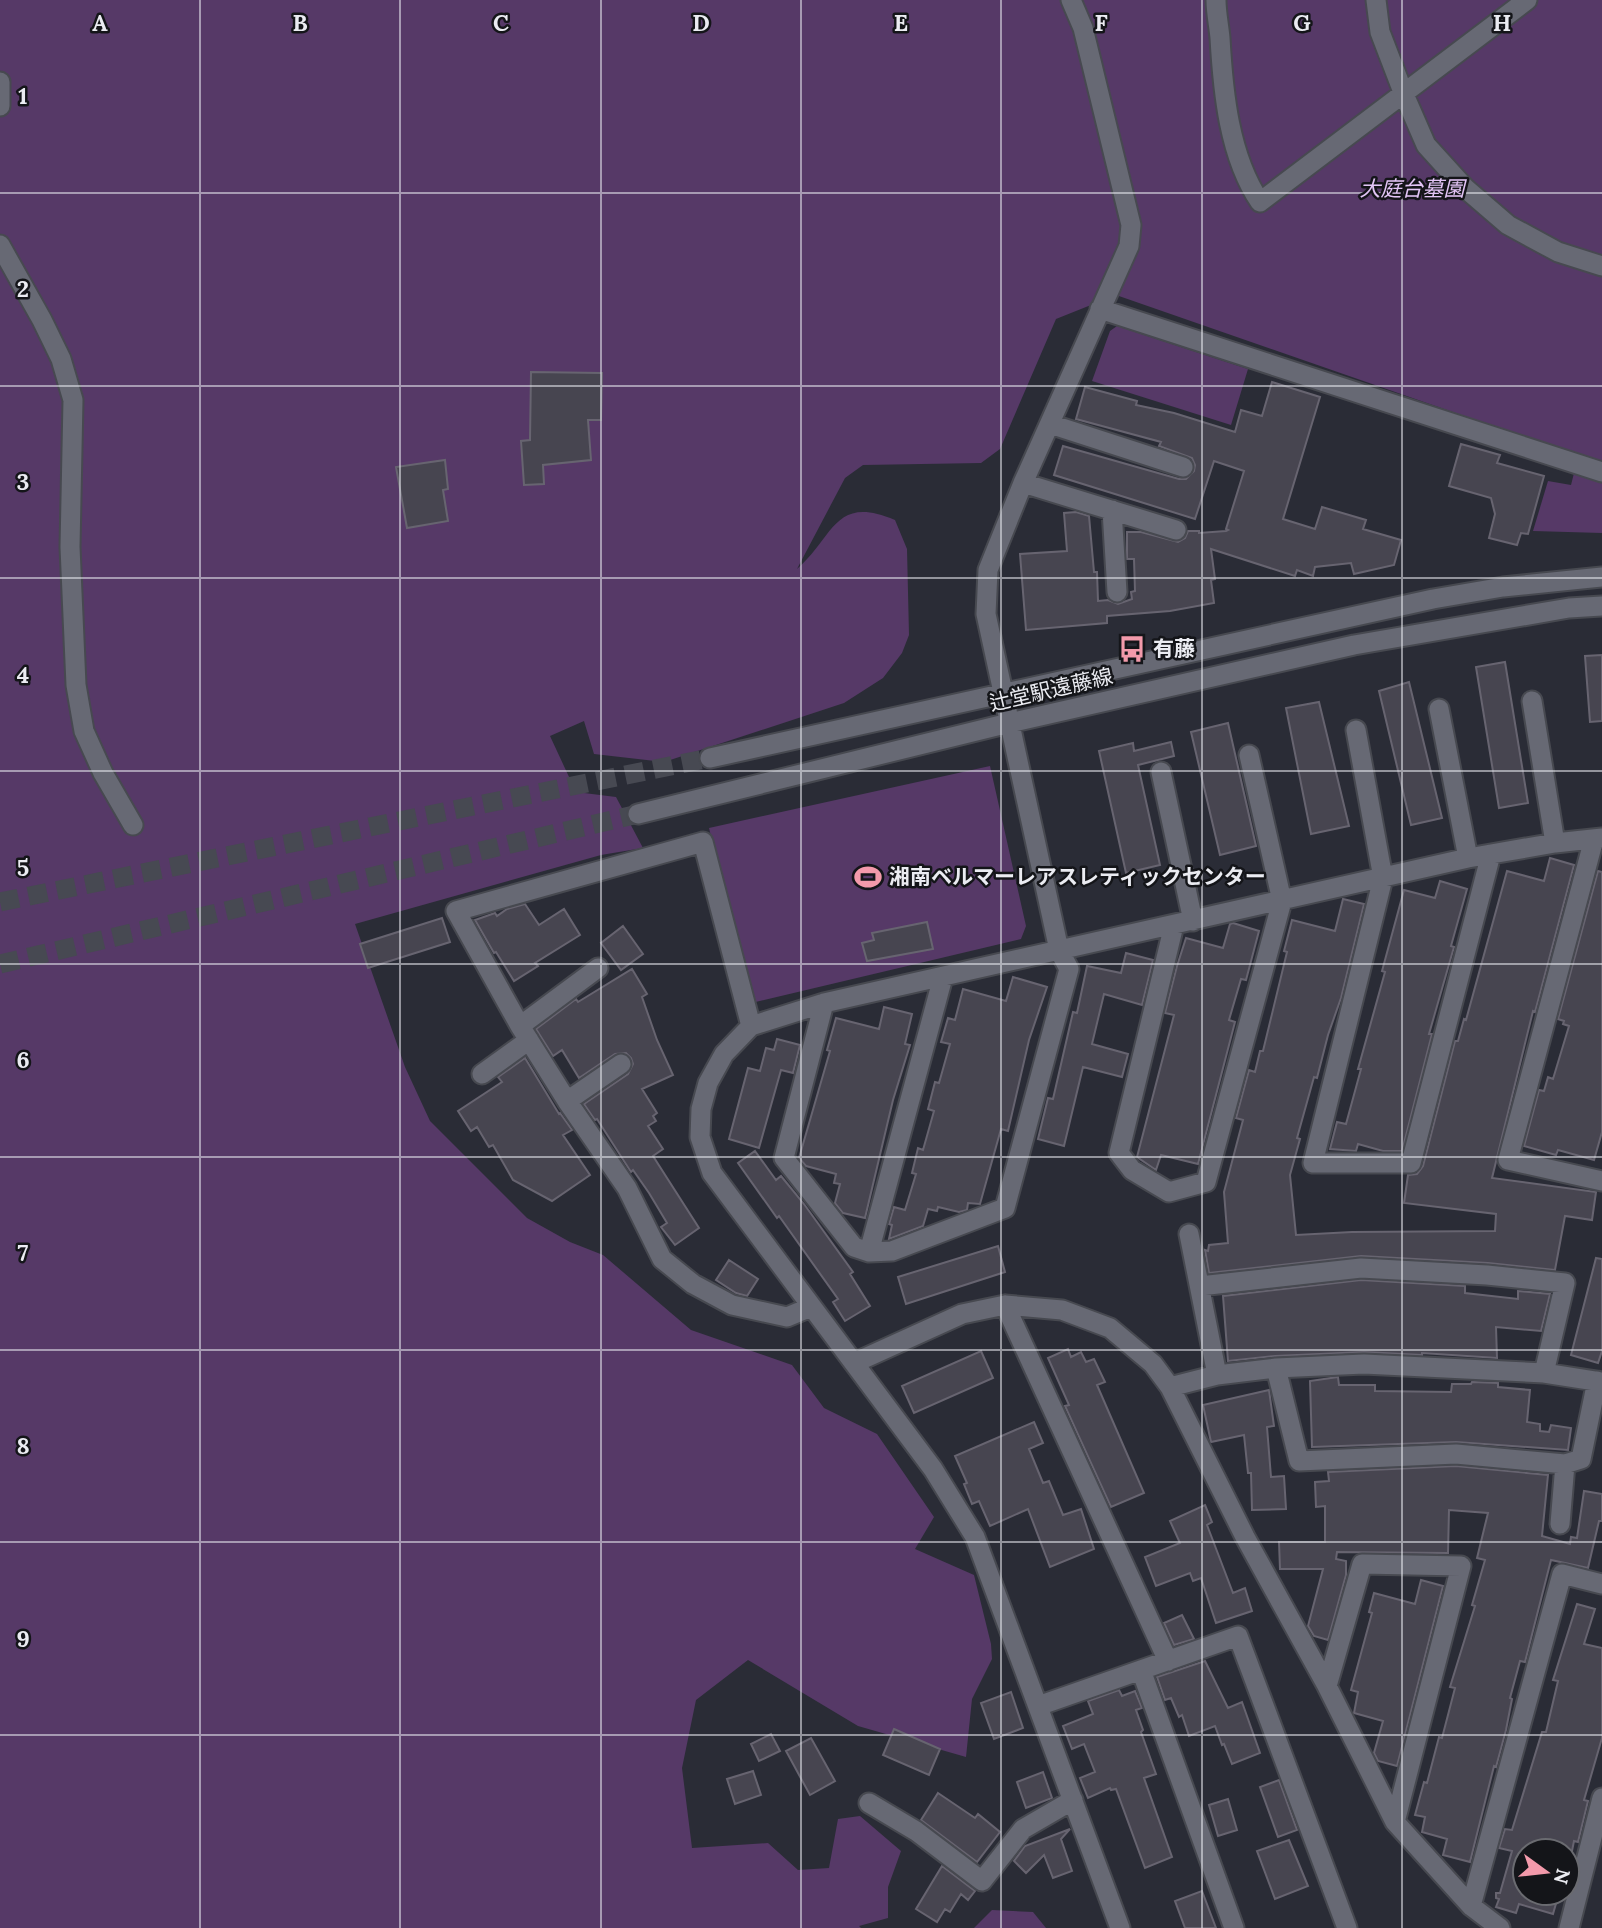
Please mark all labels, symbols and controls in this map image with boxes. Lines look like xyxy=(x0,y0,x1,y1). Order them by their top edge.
text: A xyxy=(92,8,108,37)
text: B xyxy=(292,8,308,37)
text: C xyxy=(493,8,509,37)
text: D xyxy=(692,8,710,37)
text: E xyxy=(894,8,908,37)
text: F xyxy=(1094,8,1108,37)
text: G xyxy=(1293,8,1311,37)
text: H xyxy=(1493,8,1511,37)
text: 1 xyxy=(18,81,28,110)
park label: 大庭台墓園 xyxy=(1360,175,1467,202)
text: 2 xyxy=(17,274,29,303)
text: 3 xyxy=(17,467,29,496)
bus stop icon: 有藤 xyxy=(1117,634,1147,664)
place label: 有藤 xyxy=(1153,635,1195,662)
text: 4 xyxy=(17,660,29,689)
street label: 辻堂駅遠藤線 xyxy=(986,662,1115,717)
text: 5 xyxy=(17,853,29,882)
sports icon: 湘南ベルマーレアスレティックセンター xyxy=(853,862,883,892)
place label: 湘南ベルマーレアスレティックセンター xyxy=(889,863,1266,890)
text: 6 xyxy=(16,1045,30,1074)
text: 7 xyxy=(18,1238,29,1267)
text: 8 xyxy=(16,1431,30,1460)
text: 9 xyxy=(16,1624,30,1653)
north arrow xyxy=(1511,1837,1581,1907)
text: N xyxy=(1549,1866,1576,1887)

